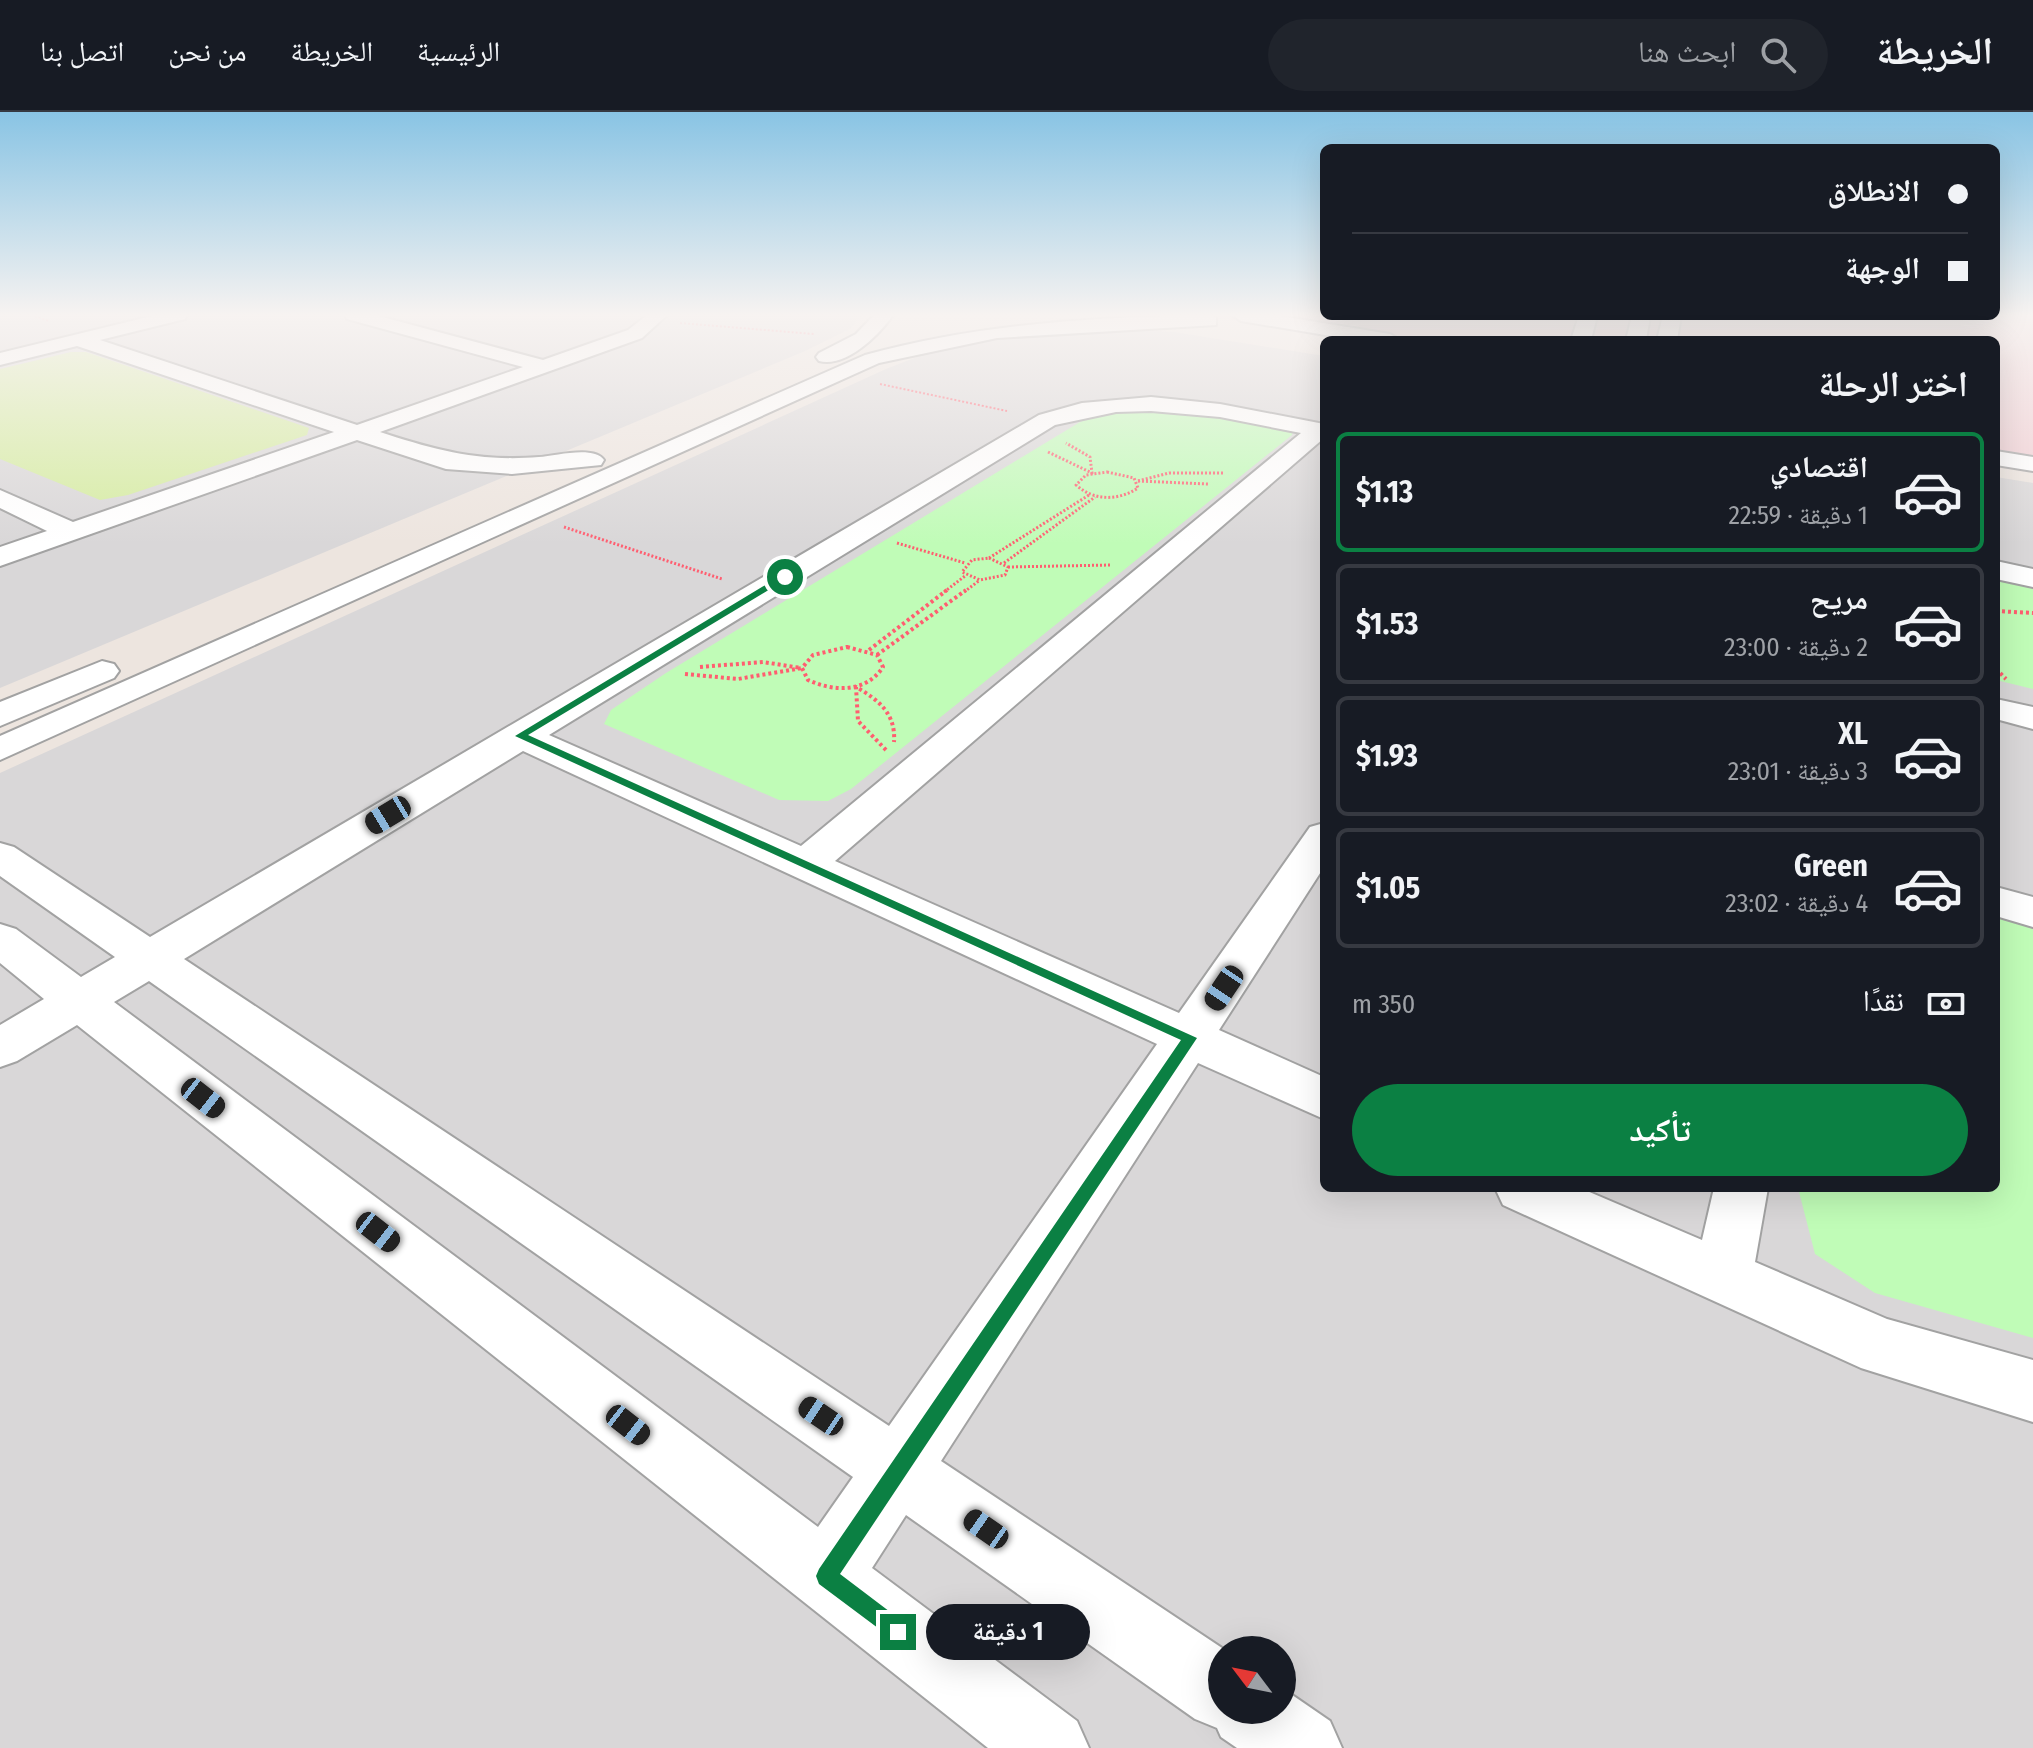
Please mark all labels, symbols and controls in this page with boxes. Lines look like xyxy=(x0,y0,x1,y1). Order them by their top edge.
search box xyxy=(1268,19,1828,91)
text: الخريطة xyxy=(1876,28,1993,74)
icon: search xyxy=(1756,33,1800,77)
text: ابحث هنا xyxy=(1638,34,1736,70)
text: اتصل بنا xyxy=(40,35,124,68)
text: من نحن xyxy=(168,35,247,68)
text: الخريطة xyxy=(291,35,373,68)
text: الرئيسية xyxy=(417,35,500,68)
text: الانطلاق xyxy=(1827,173,1920,209)
text: الوجهة xyxy=(1845,250,1920,286)
text: اختر الرحلة xyxy=(1819,362,1968,406)
text: اقتصادي xyxy=(1770,449,1868,485)
icon: car xyxy=(1892,456,1964,528)
text: $1.13 xyxy=(1356,474,1413,510)
text: 1 دقيقة · 22:59 xyxy=(1728,500,1868,531)
route start xyxy=(767,559,803,595)
text: مريح xyxy=(1810,581,1868,617)
icon: car xyxy=(1892,588,1964,660)
text: $1.53 xyxy=(1356,606,1418,642)
text: 2 دقيقة · 23:00 xyxy=(1724,632,1868,663)
text: XL xyxy=(1838,716,1868,752)
icon: car xyxy=(1892,720,1964,792)
text: $1.93 xyxy=(1356,738,1418,774)
text: 3 دقيقة · 23:01 xyxy=(1728,756,1868,787)
car xyxy=(361,792,415,838)
text: Green xyxy=(1794,848,1868,884)
icon: car xyxy=(1892,852,1964,924)
text: $1.05 xyxy=(1356,870,1420,906)
text: 4 دقيقة · 23:02 xyxy=(1725,888,1868,919)
car xyxy=(1201,961,1247,1015)
icon: cash xyxy=(1924,982,1968,1026)
text: نقدًا xyxy=(1863,983,1904,1019)
text: 350 m xyxy=(1352,989,1415,1020)
car xyxy=(177,1074,229,1122)
button: تأكيد xyxy=(1352,1084,1968,1176)
car xyxy=(352,1208,404,1256)
car xyxy=(794,1393,848,1439)
car xyxy=(602,1401,654,1449)
car xyxy=(959,1505,1013,1553)
callout: 1 دقيقة xyxy=(926,1604,1090,1660)
route end xyxy=(880,1614,916,1650)
text: 1 دقيقة xyxy=(972,1616,1044,1647)
north arrow xyxy=(1208,1636,1296,1724)
map controls xyxy=(1208,1636,1296,1724)

